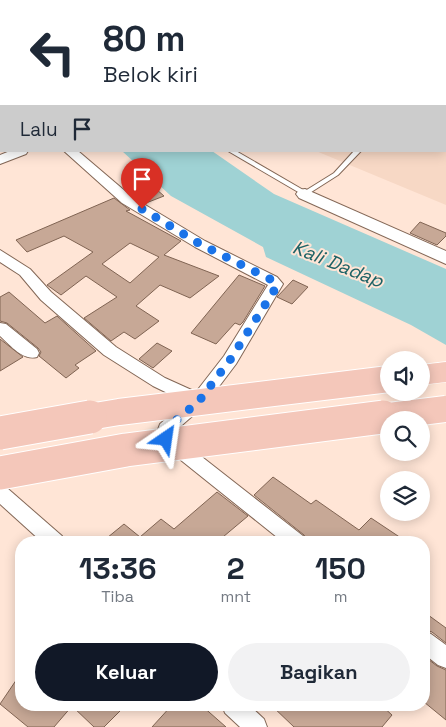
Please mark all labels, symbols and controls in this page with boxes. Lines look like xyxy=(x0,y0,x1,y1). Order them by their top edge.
text: 80 m xyxy=(103,17,185,61)
icon: left xyxy=(20,20,85,85)
text: Belok kiri xyxy=(103,60,198,88)
icon: arrive xyxy=(68,115,96,143)
text: Lalu xyxy=(20,117,58,142)
pin xyxy=(121,158,163,209)
icon: arrive xyxy=(128,165,156,193)
water label: Kali Dadap xyxy=(289,235,388,294)
map controls xyxy=(380,351,430,521)
button: sound xyxy=(380,351,430,401)
button: search xyxy=(380,411,430,461)
position arrow xyxy=(139,412,191,464)
button: layers xyxy=(380,471,430,521)
text: 13:36 xyxy=(79,549,156,588)
text: 2 xyxy=(227,549,245,588)
text: 150 xyxy=(315,549,366,588)
text: Tiba xyxy=(101,586,134,607)
text: mnt xyxy=(220,586,251,607)
text: m xyxy=(334,586,347,607)
button: Keluar xyxy=(35,643,218,701)
button: Bagikan xyxy=(228,643,410,701)

